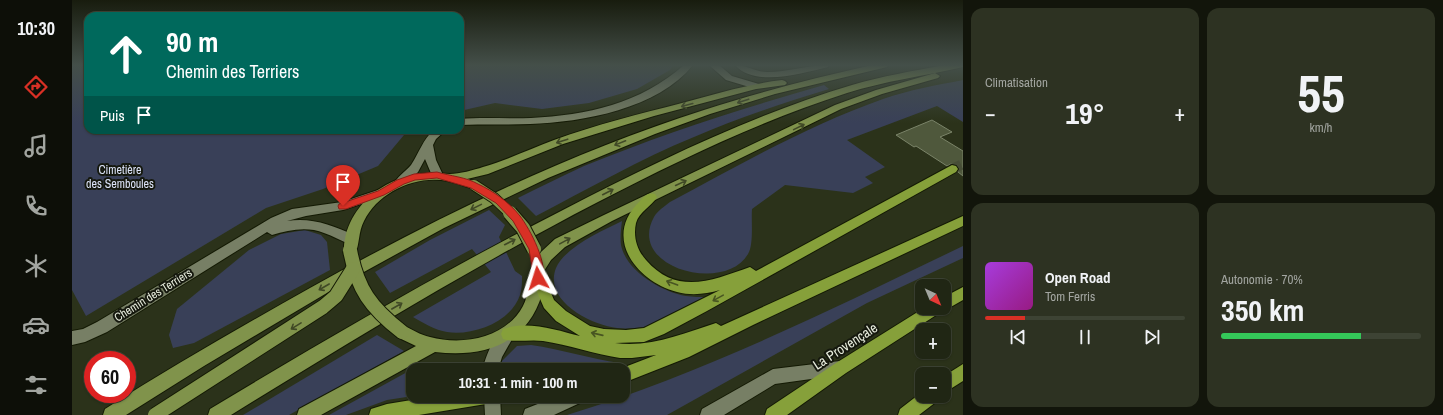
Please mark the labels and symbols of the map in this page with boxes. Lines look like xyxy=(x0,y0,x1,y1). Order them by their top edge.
one-way arrow xyxy=(737,98,750,105)
one-way arrow xyxy=(681,101,694,109)
one-way arrow xyxy=(793,122,805,130)
one-way arrow xyxy=(556,138,569,145)
one-way arrow xyxy=(615,140,627,148)
park label: Cimetière des Semboules xyxy=(86,162,154,192)
pin xyxy=(326,165,360,206)
one-way arrow xyxy=(675,179,687,186)
one-way arrow xyxy=(602,187,614,195)
one-way arrow xyxy=(470,204,482,211)
one-way arrow xyxy=(559,236,571,244)
one-way arrow xyxy=(504,238,516,245)
position arrow xyxy=(517,257,559,299)
street label: Chemin des Terriers xyxy=(111,265,195,325)
one-way arrow xyxy=(666,279,678,287)
north arrow xyxy=(915,279,951,315)
one-way arrow xyxy=(318,284,330,292)
one-way arrow xyxy=(712,295,724,303)
one-way arrow xyxy=(391,302,403,310)
street label: La Provençale xyxy=(809,318,881,374)
one-way arrow xyxy=(290,322,302,330)
one-way arrow xyxy=(591,330,604,338)
speed limit sign: 60 xyxy=(84,351,136,403)

